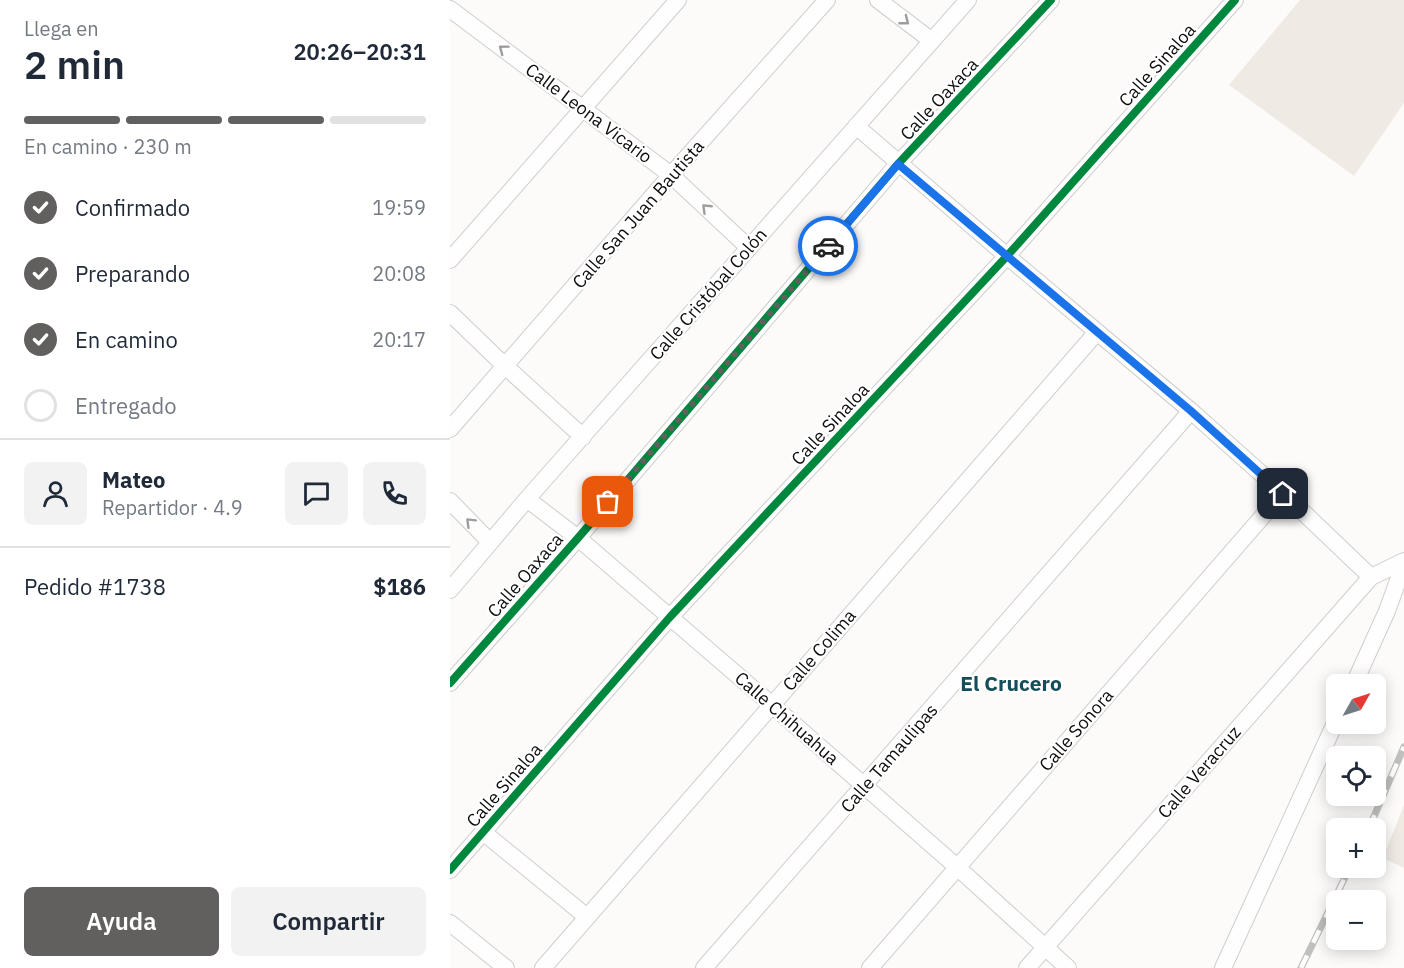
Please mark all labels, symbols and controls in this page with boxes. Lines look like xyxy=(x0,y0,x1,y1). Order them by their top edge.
one-way arrow xyxy=(898,13,909,24)
text: Llega en xyxy=(24,15,99,42)
street label: Calle Sinaloa xyxy=(1114,18,1201,111)
text: 20:26–20:31 xyxy=(293,37,426,66)
text: 2 min xyxy=(24,39,125,90)
one-way arrow xyxy=(499,46,510,57)
street label: Calle Oaxaca xyxy=(895,53,983,145)
street label: Calle Leona Vicario xyxy=(521,58,657,168)
text: En camino · 230 m xyxy=(24,133,192,160)
street label: Calle San Juan Bautista xyxy=(567,135,709,293)
icon: check xyxy=(24,191,57,224)
text: Confirmado xyxy=(75,193,190,222)
text: 19:59 xyxy=(372,194,426,221)
one-way arrow xyxy=(703,204,713,215)
courier xyxy=(798,216,858,276)
street label: Calle Cristóbal Colón xyxy=(644,223,772,365)
icon: car xyxy=(812,230,845,263)
icon: check xyxy=(24,257,57,290)
text: Preparando xyxy=(75,259,190,288)
text: 20:08 xyxy=(372,260,426,287)
icon: check xyxy=(24,323,57,356)
text: En camino xyxy=(75,325,178,354)
text: 20:17 xyxy=(372,326,426,353)
street label: Calle Sinaloa xyxy=(786,378,874,470)
text: Entregado xyxy=(75,391,176,420)
button: person xyxy=(24,462,87,525)
button: chat xyxy=(285,462,348,525)
button: phone xyxy=(363,462,426,525)
text: Mateo xyxy=(102,465,166,494)
pin xyxy=(1257,468,1308,519)
pin xyxy=(582,476,633,527)
icon: home xyxy=(1266,477,1299,510)
icon: bag xyxy=(591,485,624,518)
text: Repartidor · 4.9 xyxy=(102,494,243,521)
one-way arrow xyxy=(466,518,477,528)
street label: Calle Oaxaca xyxy=(482,528,568,622)
text: Pedido #1738 xyxy=(24,572,166,601)
text: $186 xyxy=(373,572,426,601)
street label: Calle Colima xyxy=(777,604,861,696)
street label: Calle Chihuahua xyxy=(730,666,844,770)
district label: El Crucero xyxy=(960,669,1062,697)
north arrow xyxy=(1326,674,1386,734)
map controls xyxy=(1326,674,1386,950)
street label: Calle Sonora xyxy=(1034,684,1118,776)
street label: Calle Tamaulipas xyxy=(835,699,943,817)
street label: Calle Veracruz xyxy=(1152,721,1246,823)
street label: Calle Sinaloa xyxy=(461,738,547,832)
button: locate xyxy=(1326,746,1386,806)
button: + xyxy=(1326,818,1386,878)
button: Ayuda xyxy=(24,887,219,956)
button: Compartir xyxy=(231,887,426,956)
button: − xyxy=(1326,890,1386,950)

